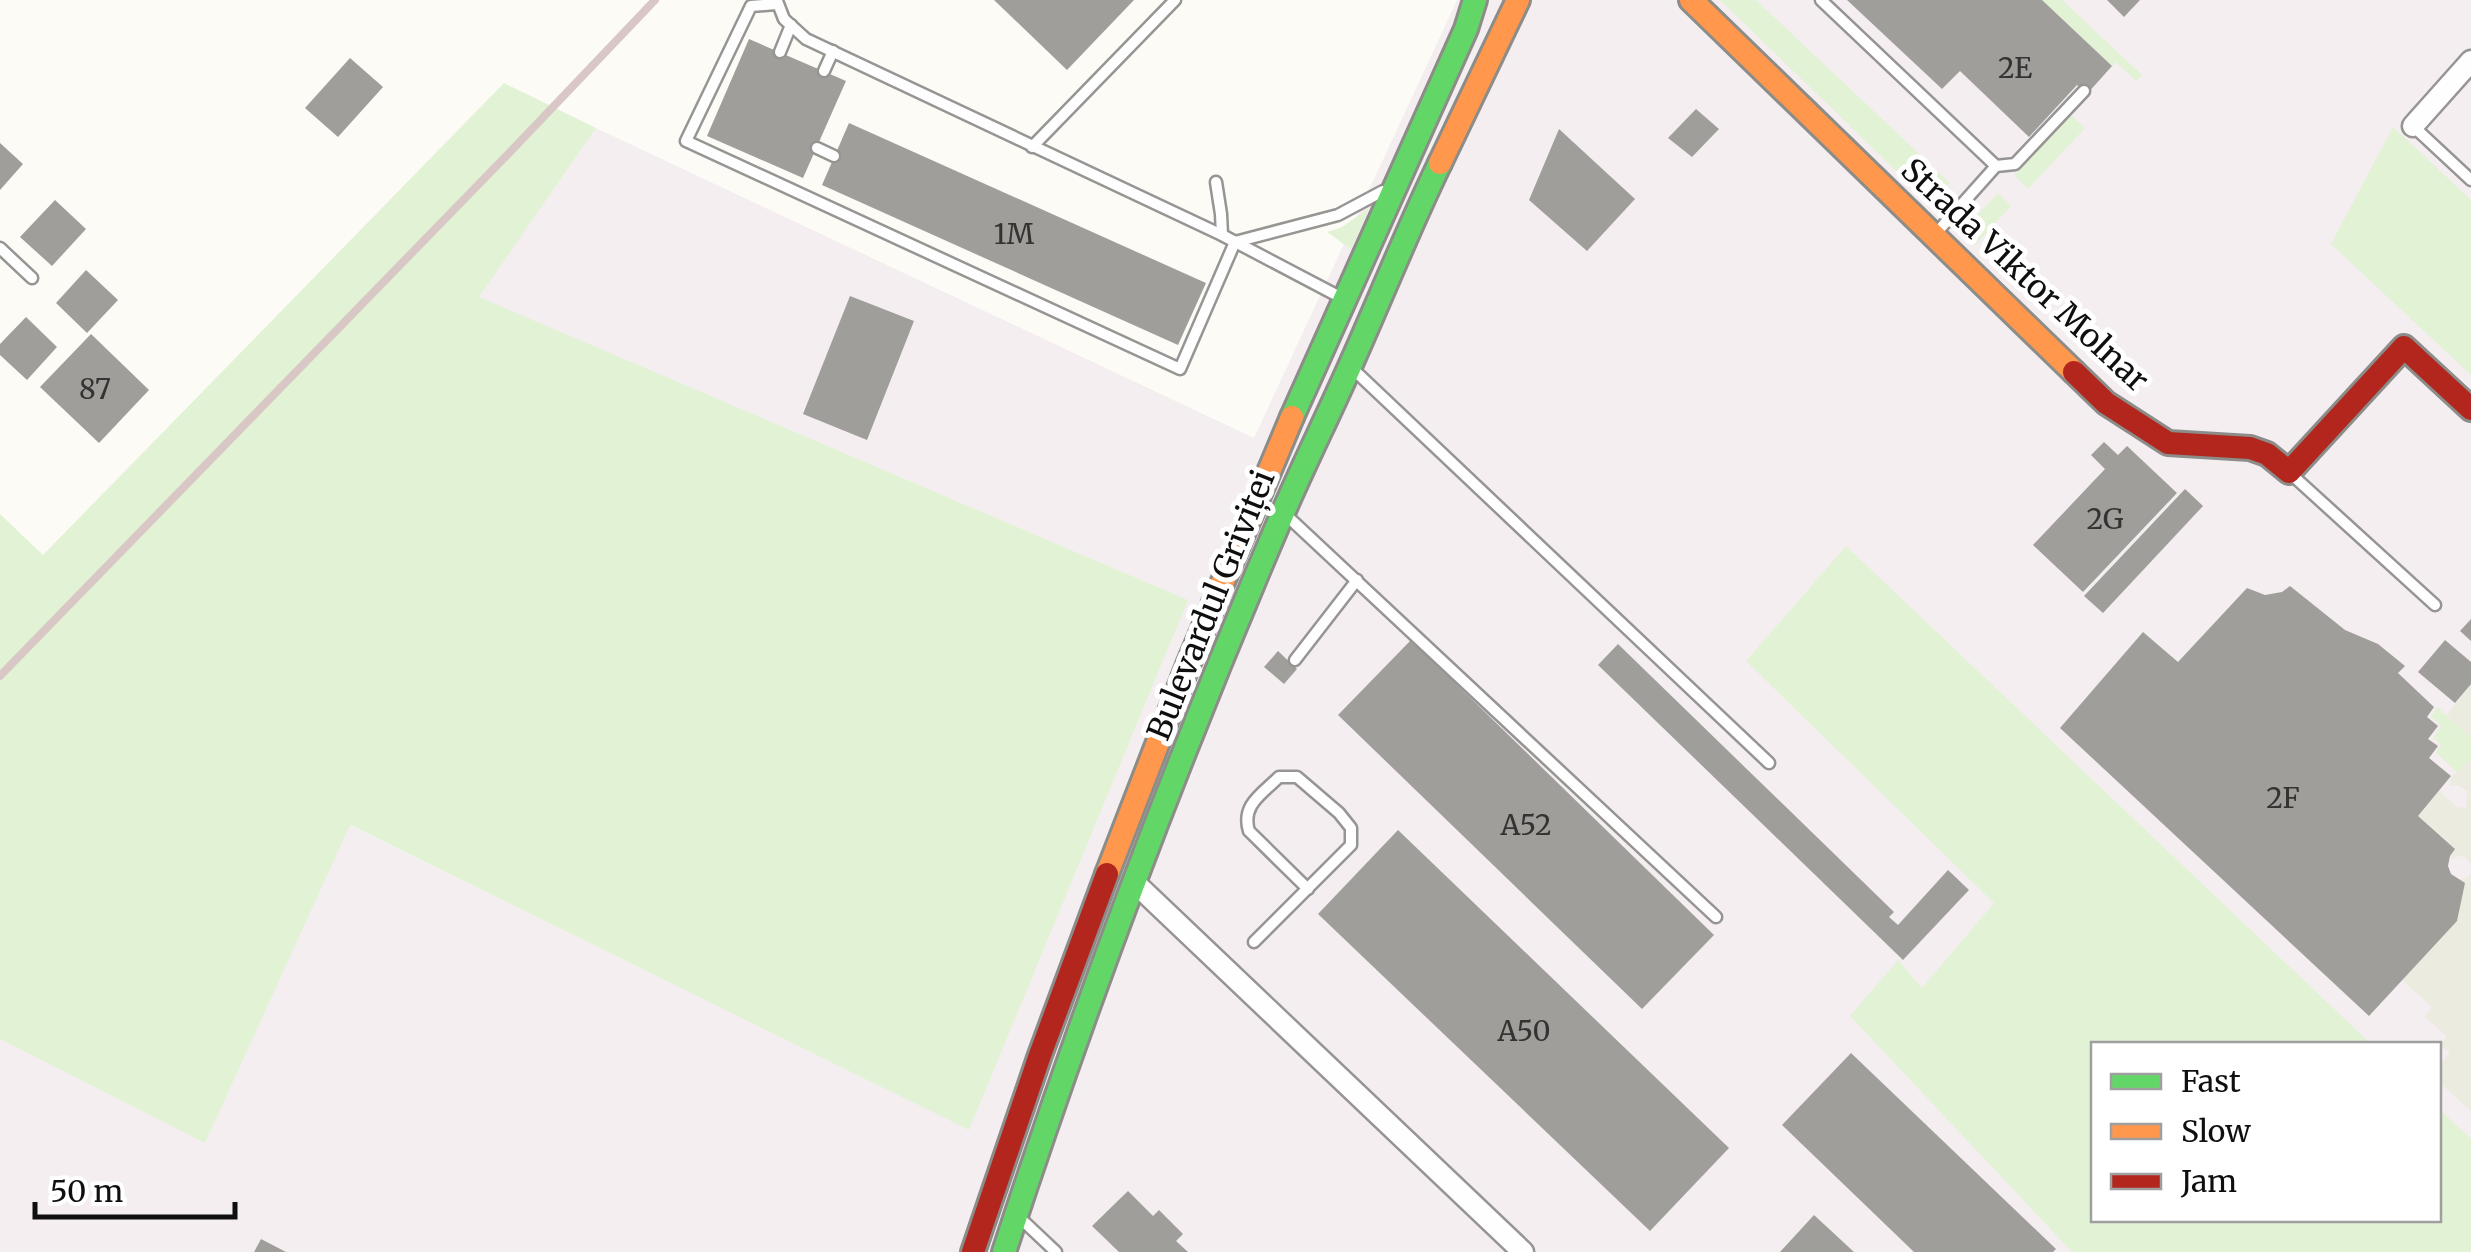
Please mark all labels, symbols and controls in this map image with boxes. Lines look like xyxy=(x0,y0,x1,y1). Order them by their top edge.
house number: 2E xyxy=(1998,50,2032,86)
street label: Strada Viktor Molnar xyxy=(1893,150,2157,400)
house number: 1M xyxy=(994,216,1035,252)
house number: 87 xyxy=(79,371,111,407)
street label: Bulevardul Griviței xyxy=(1139,464,1283,746)
house number: 2G xyxy=(2087,501,2123,537)
house number: 2F xyxy=(2266,780,2300,816)
house number: A52 xyxy=(1499,807,1552,843)
house number: A50 xyxy=(1496,1013,1551,1049)
legend xyxy=(2091,1042,2441,1222)
text: Fast xyxy=(2181,1062,2241,1100)
text: Slow xyxy=(2181,1112,2251,1150)
scale bar xyxy=(35,1157,235,1219)
text: Jam xyxy=(2180,1162,2237,1200)
text: 50 m xyxy=(50,1172,123,1210)

